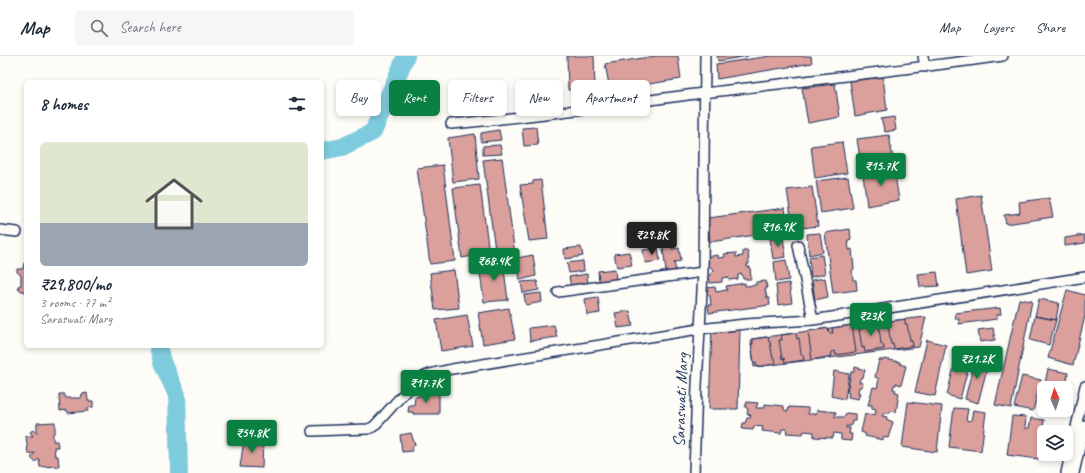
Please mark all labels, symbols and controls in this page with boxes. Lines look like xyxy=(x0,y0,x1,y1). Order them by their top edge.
search box xyxy=(74,10,354,46)
text: Map xyxy=(20,16,50,40)
icon: search xyxy=(88,17,110,39)
text: Search here xyxy=(120,18,181,37)
text: Map xyxy=(939,19,961,36)
text: Layers xyxy=(983,19,1014,36)
text: Share xyxy=(1036,19,1065,36)
chip: Buy xyxy=(336,80,381,116)
chip: Rent xyxy=(389,80,440,116)
chip: Filters xyxy=(448,80,507,116)
chip: New xyxy=(515,80,563,116)
chip: Apartment xyxy=(571,80,650,116)
icon: filters xyxy=(286,93,308,115)
text: 8 homes xyxy=(40,94,88,115)
pin: ₹15.7K xyxy=(848,153,914,187)
text: ₹15.7K xyxy=(865,158,897,174)
icon: home xyxy=(138,168,210,240)
pin: ₹16.9K xyxy=(745,214,811,248)
text: ₹16.9K xyxy=(762,219,794,235)
pin: ₹29.8K xyxy=(619,222,685,256)
text: ₹29.8K xyxy=(636,227,668,243)
pin: ₹68.4K xyxy=(461,248,527,282)
text: ₹68.4K xyxy=(478,253,510,269)
text: ₹29,800/mo xyxy=(40,274,111,295)
text: 3 rooms · 77 m² xyxy=(40,295,110,311)
pin: ₹23K xyxy=(847,303,895,337)
text: ₹23K xyxy=(859,308,883,324)
text: Saraswati Marg xyxy=(40,311,112,327)
pin: ₹21.2K xyxy=(944,346,1010,380)
text: ₹21.2K xyxy=(961,351,993,367)
street label: Saraswati Marg xyxy=(668,352,693,447)
pin: ₹17.7K xyxy=(393,370,459,404)
text: ₹17.7K xyxy=(410,375,442,391)
north arrow xyxy=(1037,381,1073,417)
map controls xyxy=(1037,381,1073,461)
pin: ₹54.8K xyxy=(219,420,285,454)
text: ₹54.8K xyxy=(236,425,268,441)
button: layers xyxy=(1037,425,1073,461)

